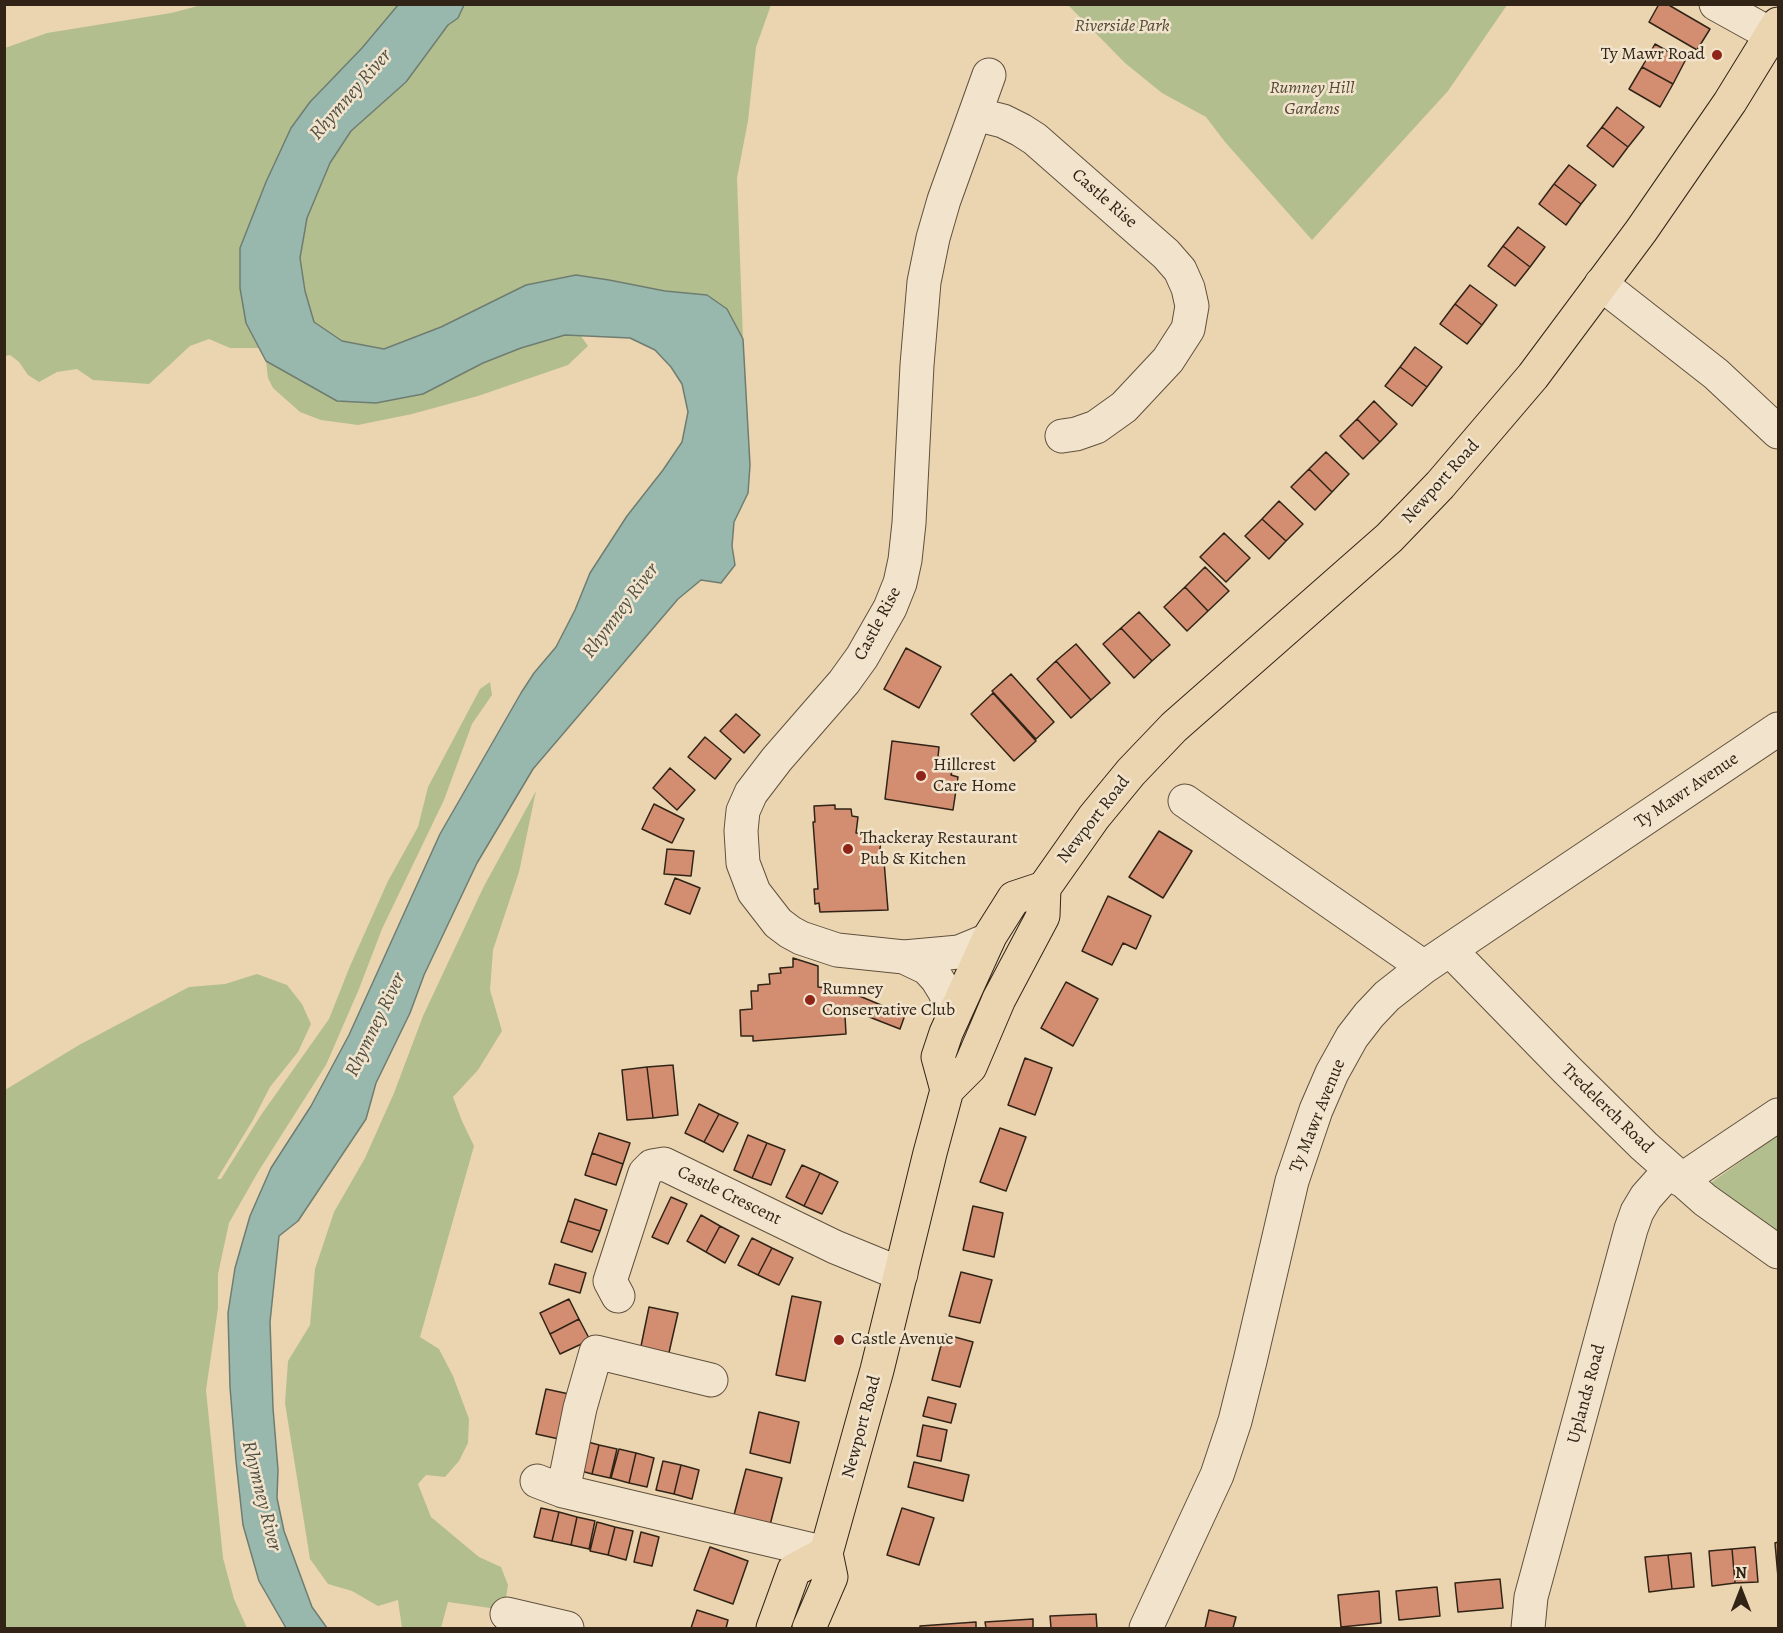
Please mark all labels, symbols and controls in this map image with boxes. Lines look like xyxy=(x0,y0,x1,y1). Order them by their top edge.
park label: Riverside Park xyxy=(1074,16,1170,38)
place label: Ty Mawr Road xyxy=(1601,44,1705,66)
water label: Rhymney River xyxy=(305,45,397,145)
marker: Ty Mawr Road xyxy=(1710,48,1724,62)
park label: Rumney Hill Gardens xyxy=(1270,78,1354,121)
street label: Castle Rise xyxy=(1067,165,1141,233)
street label: Newport Road xyxy=(1398,436,1484,528)
water label: Rhymney River xyxy=(578,559,664,663)
street label: Castle Rise xyxy=(850,584,906,664)
street label: Ty Mawr Avenue xyxy=(1631,748,1743,834)
place label: Hillcrest Care Home xyxy=(933,755,1016,798)
marker: Hillcrest Care Home xyxy=(914,769,928,783)
street label: Newport Road xyxy=(1053,772,1135,868)
place label: Thackeray Restaurant Pub & Kitchen xyxy=(860,828,1018,870)
marker: Thackeray Restaurant Pub & Kitchen xyxy=(841,842,855,856)
water label: Rhymney River xyxy=(341,969,411,1081)
place label: Rumney Conservative Club xyxy=(822,979,955,1022)
marker: Rumney Conservative Club xyxy=(803,993,817,1007)
street label: Ty Mawr Avenue xyxy=(1285,1056,1351,1176)
street label: Tredelerch Road xyxy=(1557,1060,1657,1158)
street label: Castle Crescent xyxy=(673,1162,785,1230)
place label: Castle Avenue xyxy=(851,1329,953,1351)
marker: Castle Avenue xyxy=(832,1333,846,1347)
street label: Uplands Road xyxy=(1563,1342,1611,1446)
street label: Newport Road xyxy=(838,1373,886,1481)
water label: Rhymney River xyxy=(236,1438,286,1554)
north arrow xyxy=(1711,1561,1771,1621)
text: N xyxy=(1735,1562,1747,1584)

